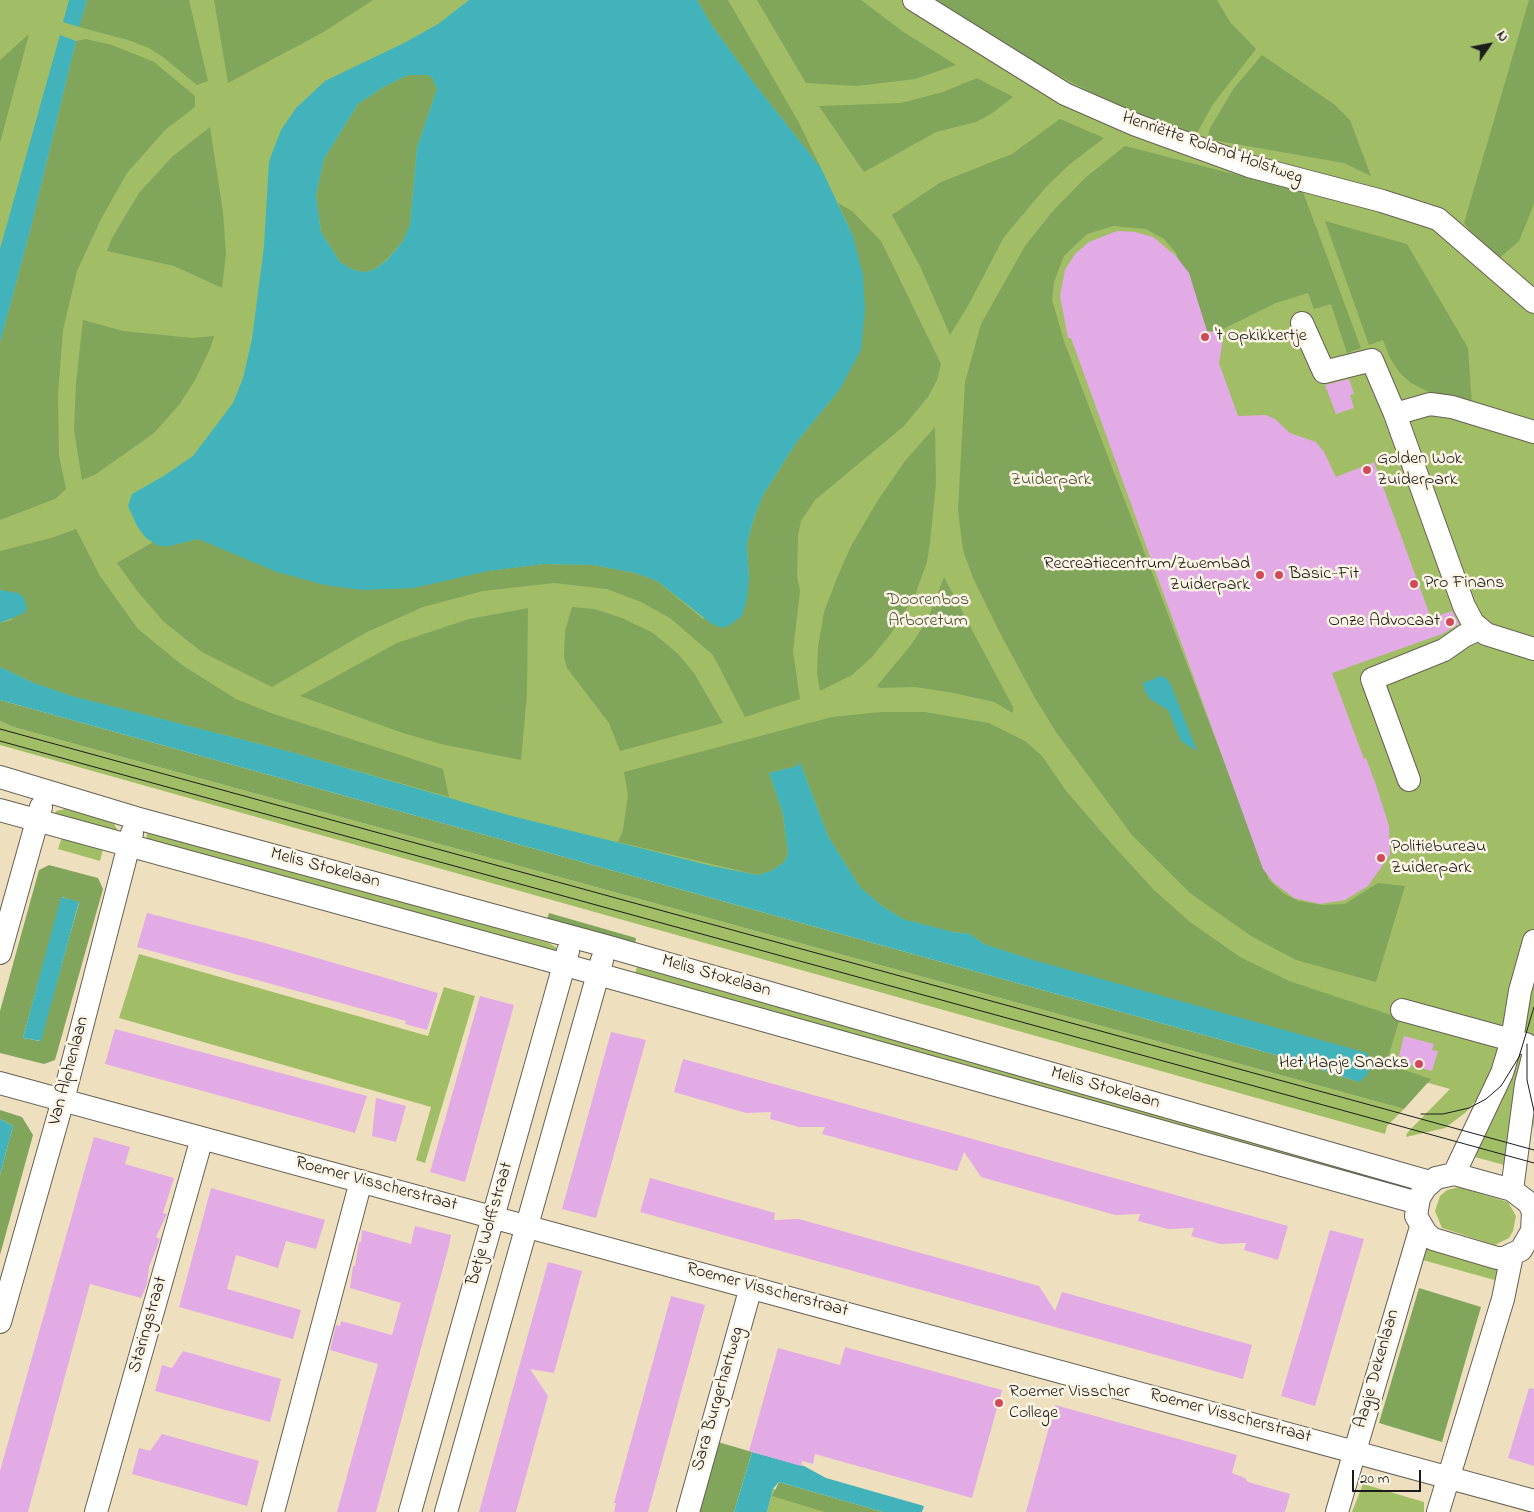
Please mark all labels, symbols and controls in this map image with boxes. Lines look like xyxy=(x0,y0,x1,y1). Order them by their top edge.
north arrow xyxy=(1464,20,1514,70)
text: N xyxy=(1491,27,1513,46)
street label: Henriëtte Roland Holstweg xyxy=(1119,108,1305,190)
place label: 't Opkikkertje xyxy=(1215,326,1307,348)
marker: 't Opkikkertje xyxy=(1199,331,1211,343)
place label: Golden Wok Zuiderpark xyxy=(1377,449,1462,492)
marker: Golden Wok Zuiderpark xyxy=(1361,464,1373,476)
park label: Zuiderpark xyxy=(1011,470,1091,492)
place label: Recreatiecentrum/Zwembad Zuiderpark xyxy=(1044,554,1250,596)
place label: Basic-Fit xyxy=(1289,564,1359,586)
marker: Recreatiecentrum/Zwembad Zuiderpark xyxy=(1254,569,1266,581)
marker: Basic-Fit xyxy=(1273,569,1285,581)
place label: Pro Finans xyxy=(1424,573,1504,595)
marker: Pro Finans xyxy=(1408,578,1420,590)
park label: Doorenbos Arboretum xyxy=(887,590,969,632)
place label: Onze Advocaat xyxy=(1328,611,1440,633)
marker: Onze Advocaat xyxy=(1444,616,1456,628)
place label: Politiebureau Zuiderpark xyxy=(1391,837,1486,880)
street label: Melis Stokelaan xyxy=(268,844,382,894)
marker: Politiebureau Zuiderpark xyxy=(1375,852,1387,864)
street label: Melis Stokelaan xyxy=(659,951,773,1003)
street label: Van Alphenlaan xyxy=(45,1014,95,1128)
place label: Het Hapje Snacks xyxy=(1279,1053,1409,1075)
marker: Het Hapje Snacks xyxy=(1413,1058,1425,1070)
street label: Melis Stokelaan xyxy=(1048,1063,1162,1115)
street label: Roemer Visscherstraat xyxy=(293,1153,459,1217)
street label: Betje Wolffstraat xyxy=(463,1160,519,1288)
street label: Roemer Visscherstraat xyxy=(684,1259,850,1323)
street label: Staringstraat xyxy=(125,1274,173,1376)
street label: Aagje Dekenlaan xyxy=(1351,1307,1405,1431)
street label: Sara Burgerhartweg xyxy=(688,1325,750,1473)
place label: Roemer Visscher College xyxy=(1009,1382,1130,1425)
street label: Roemer Visscherstraat xyxy=(1147,1385,1313,1449)
marker: Roemer Visscher College xyxy=(993,1397,1005,1409)
scale bar xyxy=(1354,1460,1423,1492)
text: 20 m xyxy=(1360,1468,1389,1490)

